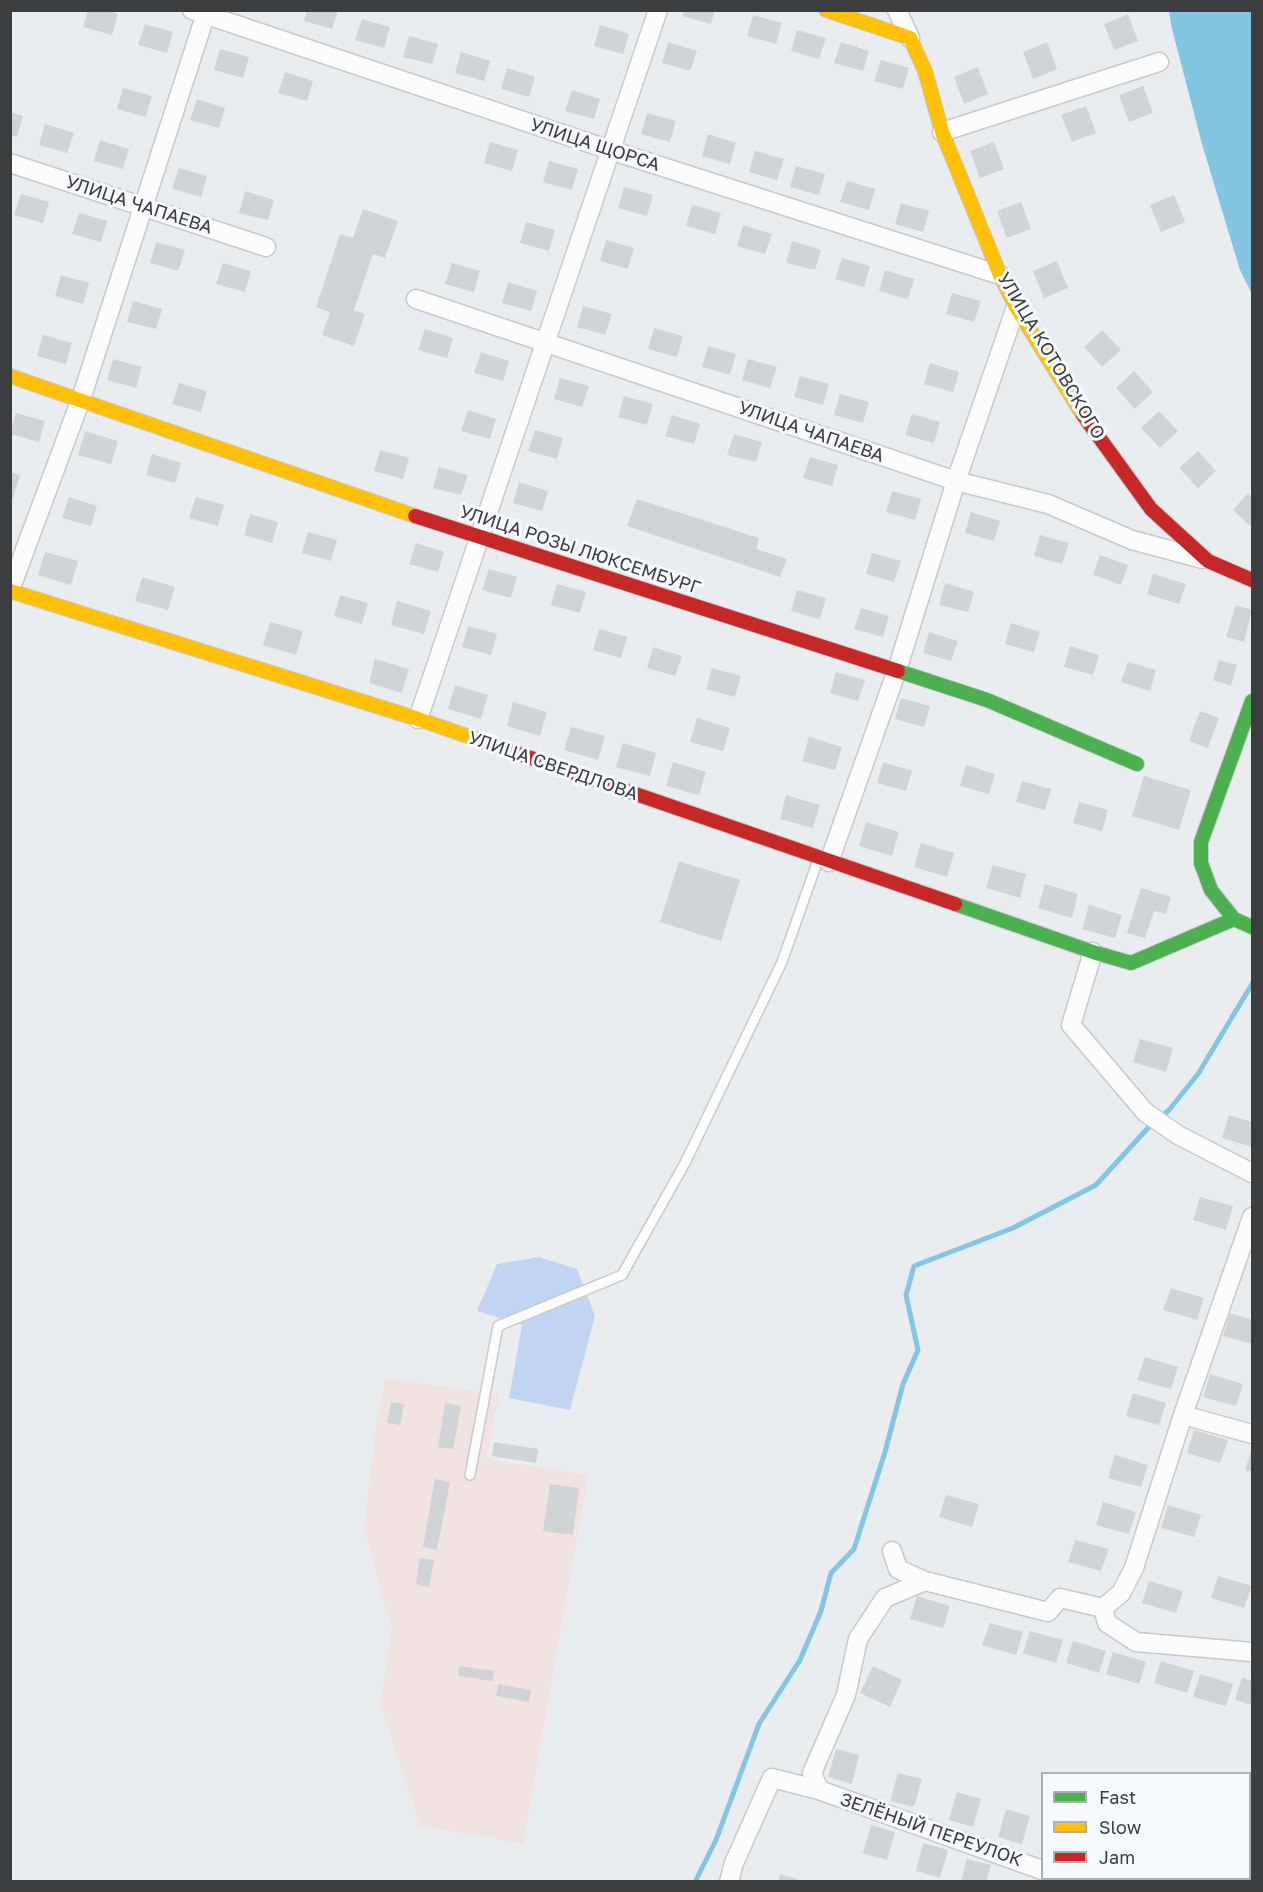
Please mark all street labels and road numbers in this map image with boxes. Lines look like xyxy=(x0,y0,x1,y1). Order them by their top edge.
street label: УЛИЦА ЩОРСА xyxy=(527,114,663,176)
street label: УЛИЦА ЧАПАЕВА xyxy=(63,171,215,239)
street label: УЛИЦА КОТОВСКОГО xyxy=(993,269,1109,443)
street label: УЛИЦА ЧАПАЕВА xyxy=(735,397,887,467)
street label: УЛИЦА РОЗЫ ЛЮКСЕМБУРГ xyxy=(457,501,703,599)
street label: УЛИЦА СВЕРДЛОВА xyxy=(465,727,641,805)
street label: ЗЕЛЁНЫЙ ПЕРЕУЛОК xyxy=(837,1789,1025,1871)

